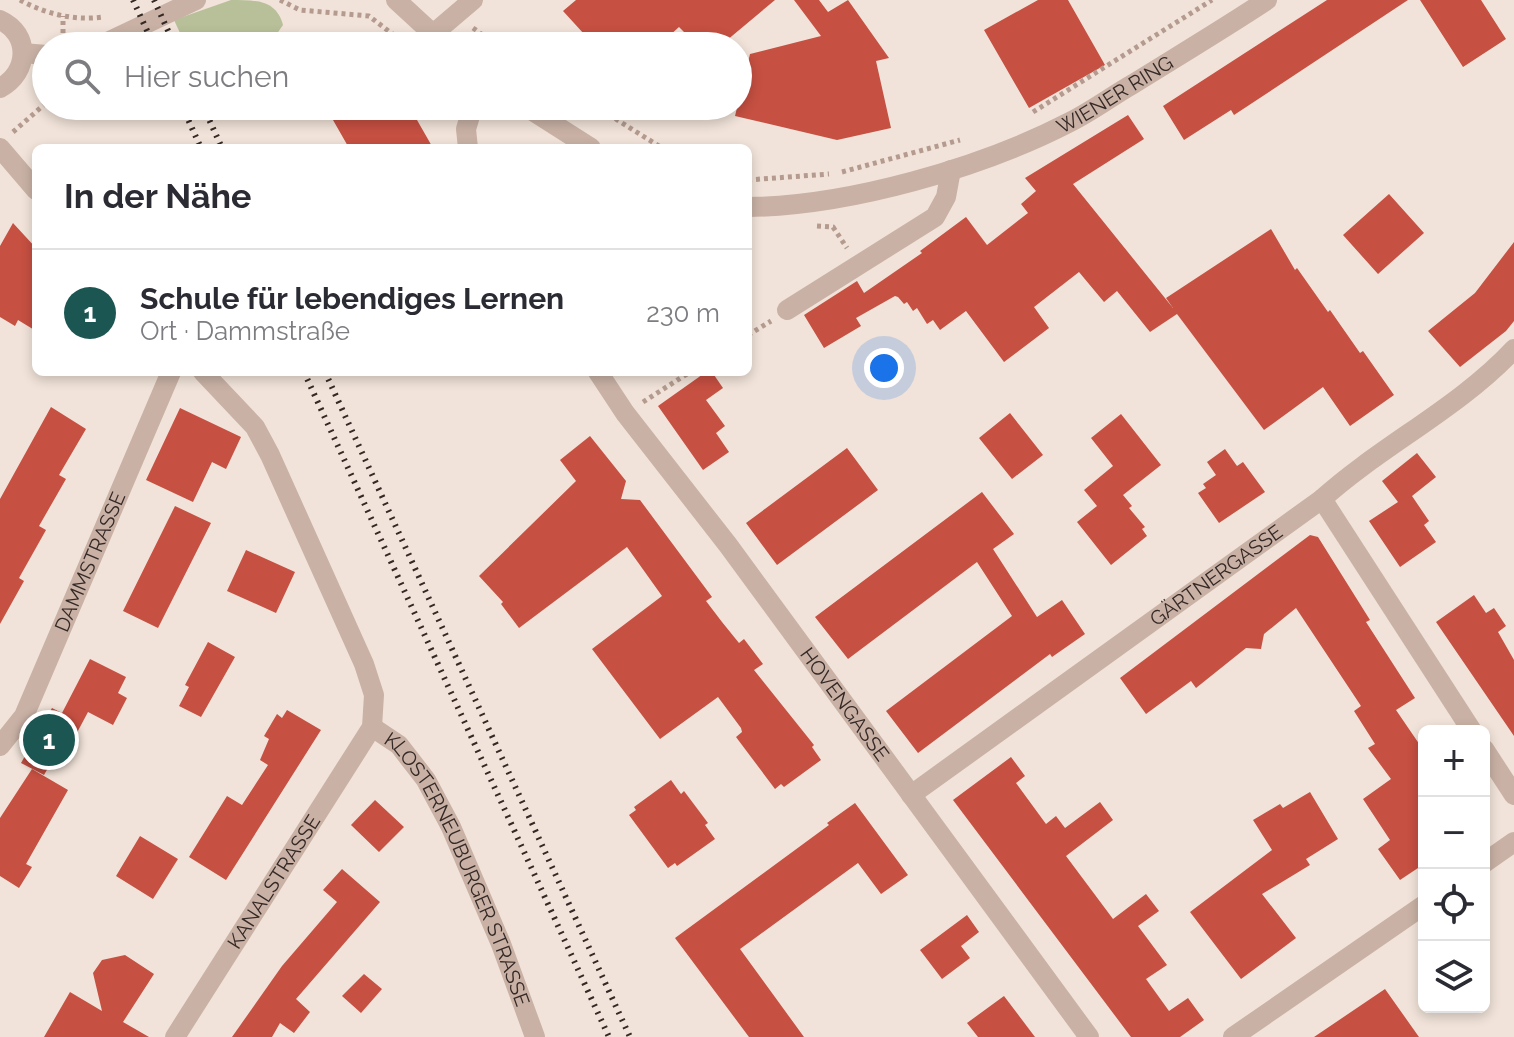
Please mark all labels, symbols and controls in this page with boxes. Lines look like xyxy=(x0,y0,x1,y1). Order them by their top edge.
search box xyxy=(32,32,752,120)
street label: WIENER RING xyxy=(1053,50,1177,139)
icon: search xyxy=(60,54,104,98)
text: Hier suchen xyxy=(124,59,289,94)
text: In der Nähe xyxy=(64,176,251,216)
text: Schule für lebendiges Lernen xyxy=(140,281,564,316)
text: 1 xyxy=(84,298,96,328)
text: 230 m xyxy=(646,298,720,328)
text: Ort · Dammstraße xyxy=(140,316,350,346)
your location xyxy=(864,348,904,388)
street label: DAMMSTRASSE xyxy=(49,488,130,635)
street label: GÄRTNERGASSE xyxy=(1145,519,1287,631)
street label: HOVENGASSE xyxy=(795,643,894,766)
pin: 1 xyxy=(23,710,75,770)
map controls xyxy=(1418,725,1490,1013)
button: + xyxy=(1418,725,1490,797)
street label: KLOSTERNEUBURGER STRASSE xyxy=(380,727,535,1009)
button: − xyxy=(1418,797,1490,869)
street label: KANALSTRASSE xyxy=(222,810,325,953)
button: locate xyxy=(1418,869,1490,941)
button: layers xyxy=(1418,941,1490,1013)

